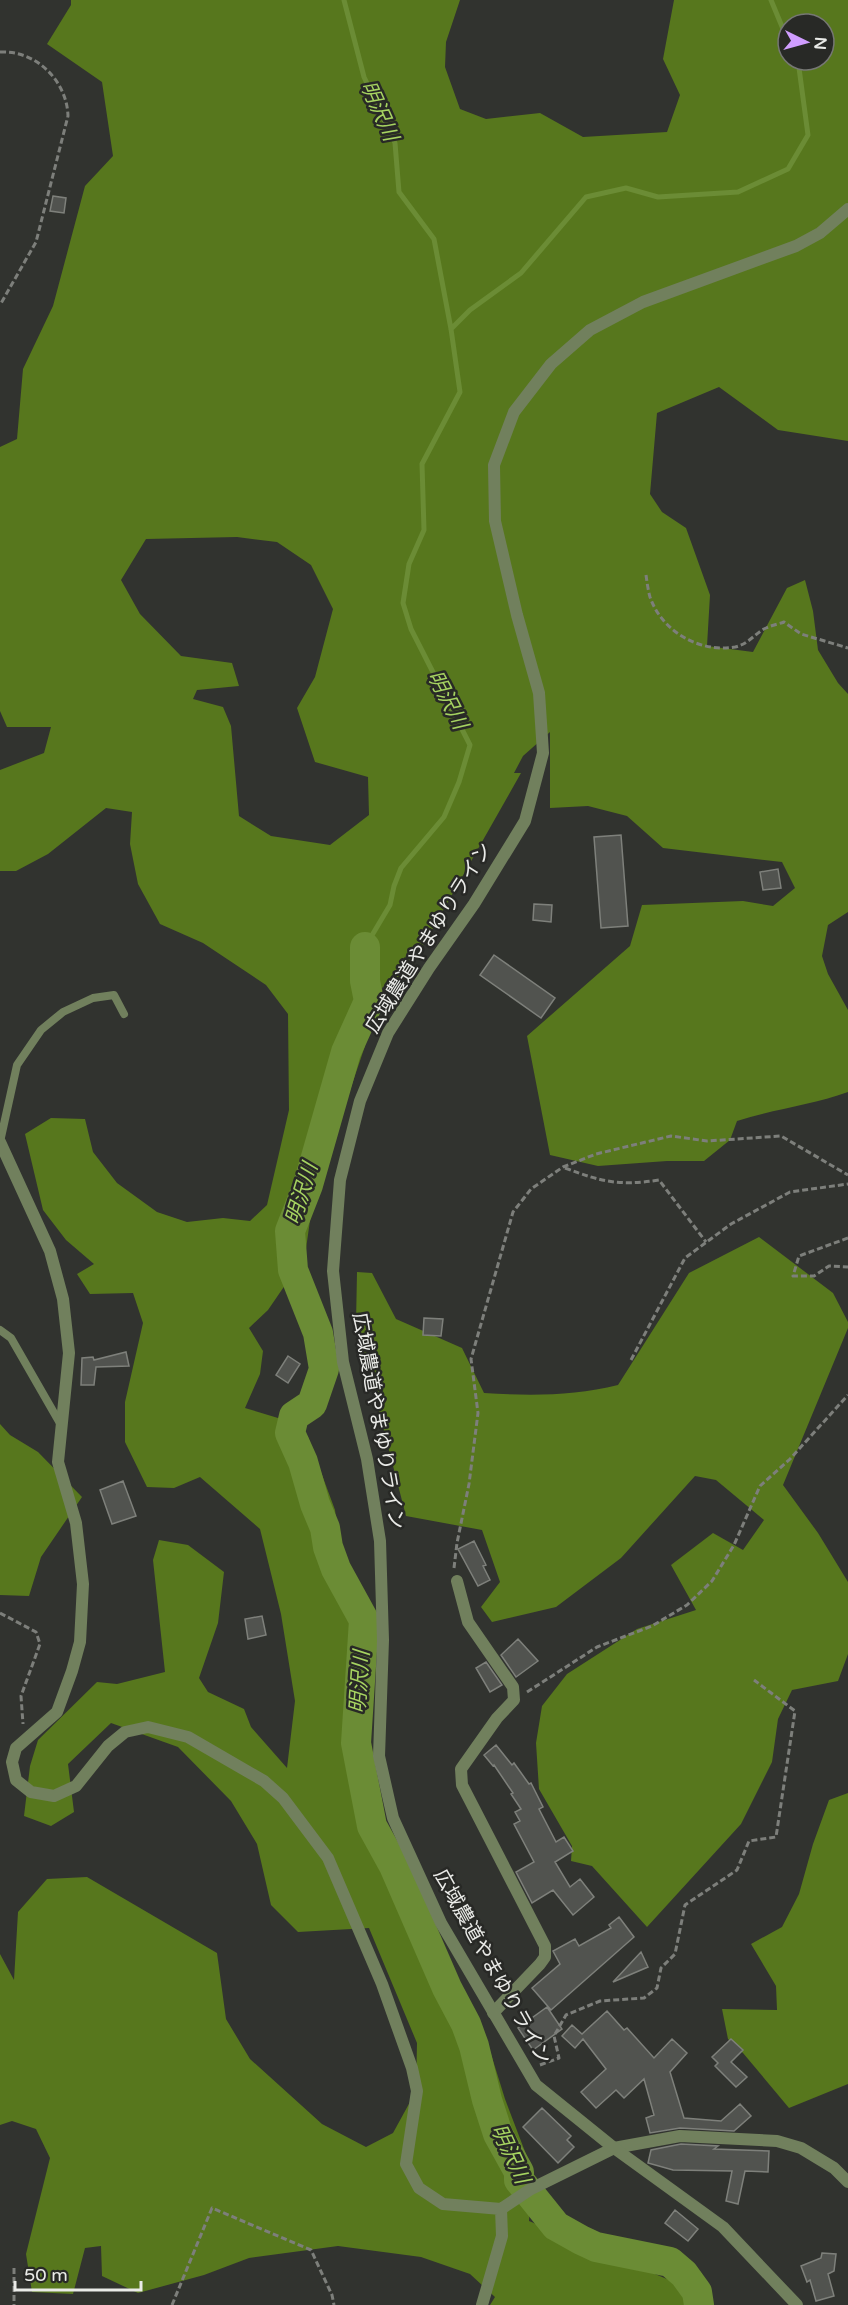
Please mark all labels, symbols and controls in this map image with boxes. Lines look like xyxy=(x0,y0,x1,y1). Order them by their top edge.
north arrow xyxy=(776,12,836,72)
text: N xyxy=(809,36,830,50)
water label: 明沢川 xyxy=(355,77,404,147)
water label: 明沢川 xyxy=(422,666,473,736)
street label: 広域農道やまゆりライン xyxy=(361,838,497,1038)
water label: 明沢川 xyxy=(281,1158,324,1228)
street label: 広域農道やまゆりライン xyxy=(347,1311,409,1531)
water label: 明沢川 xyxy=(345,1648,375,1714)
street label: 広域農道やまゆりライン xyxy=(428,1865,556,2069)
water label: 明沢川 xyxy=(485,2120,535,2190)
scale bar xyxy=(15,2254,141,2292)
text: 50 m xyxy=(24,2264,68,2286)

